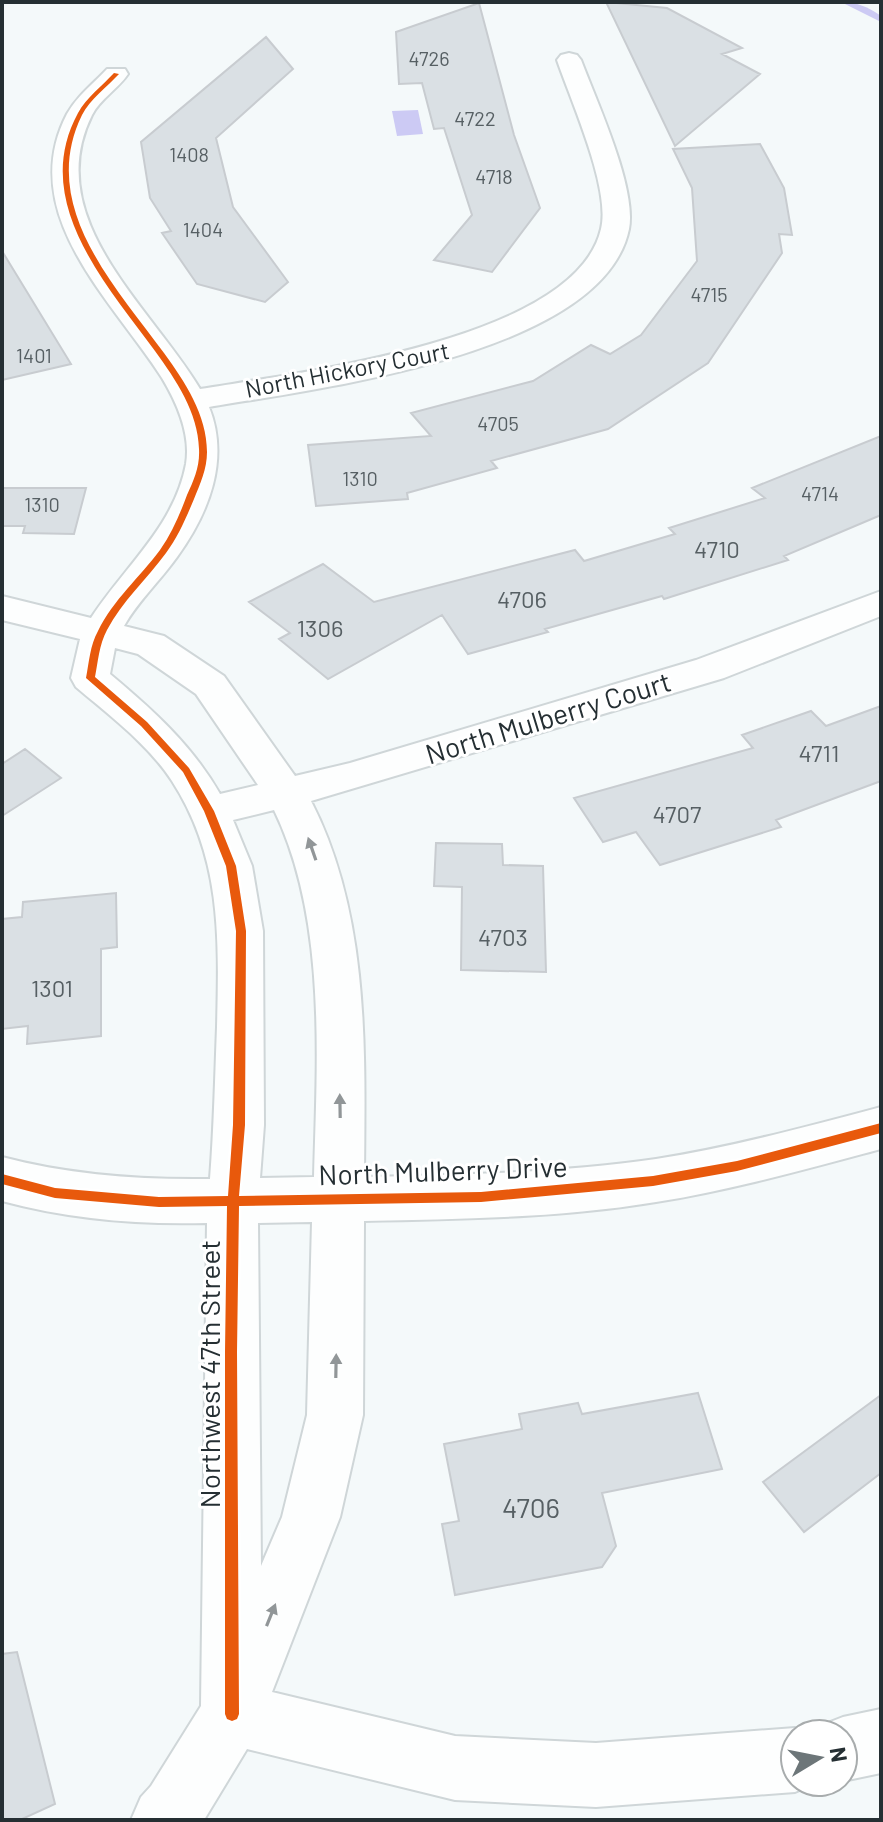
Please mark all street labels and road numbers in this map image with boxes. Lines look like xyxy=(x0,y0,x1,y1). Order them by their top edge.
street label: North Hickory Court xyxy=(242,335,452,403)
street label: North Mulberry Court xyxy=(421,663,675,771)
street label: North Mulberry Drive xyxy=(318,1149,568,1191)
street label: Northwest 47th Street xyxy=(192,1240,226,1508)

